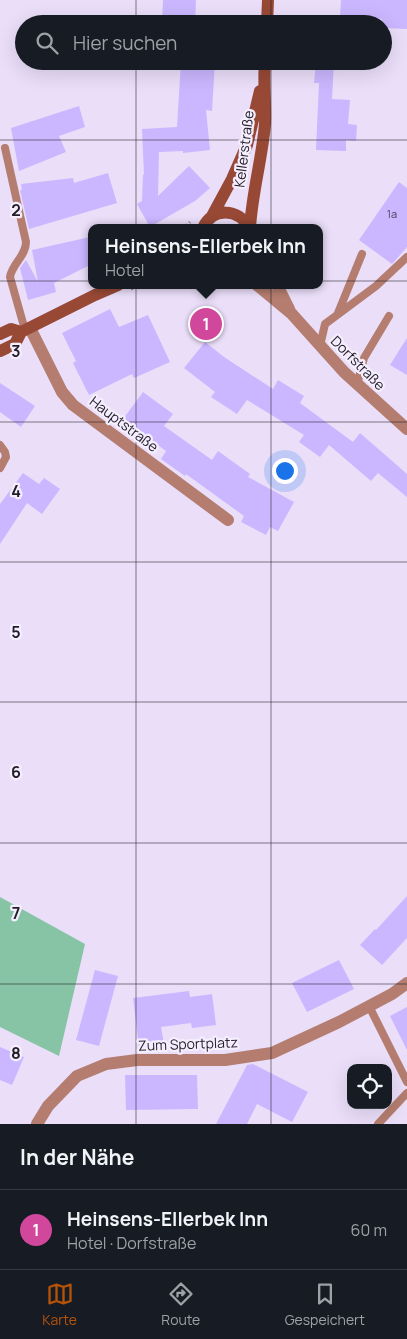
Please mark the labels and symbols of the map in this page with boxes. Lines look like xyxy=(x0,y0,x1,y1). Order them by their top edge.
street label: Kellerstraße xyxy=(229,109,258,189)
text: 2 xyxy=(11,199,21,221)
house number: 1a xyxy=(387,206,397,221)
pin: 1 xyxy=(190,305,222,343)
street label: Dorfstraße xyxy=(327,331,390,394)
text: 3 xyxy=(11,340,21,362)
street label: Hauptstraße xyxy=(86,391,163,456)
your location xyxy=(272,458,298,484)
text: 4 xyxy=(11,480,21,502)
text: 5 xyxy=(11,621,21,643)
text: 6 xyxy=(11,761,21,783)
text: 7 xyxy=(12,902,20,924)
street label: Zum Sportplatz xyxy=(138,1032,238,1055)
text: 8 xyxy=(11,1042,21,1064)

